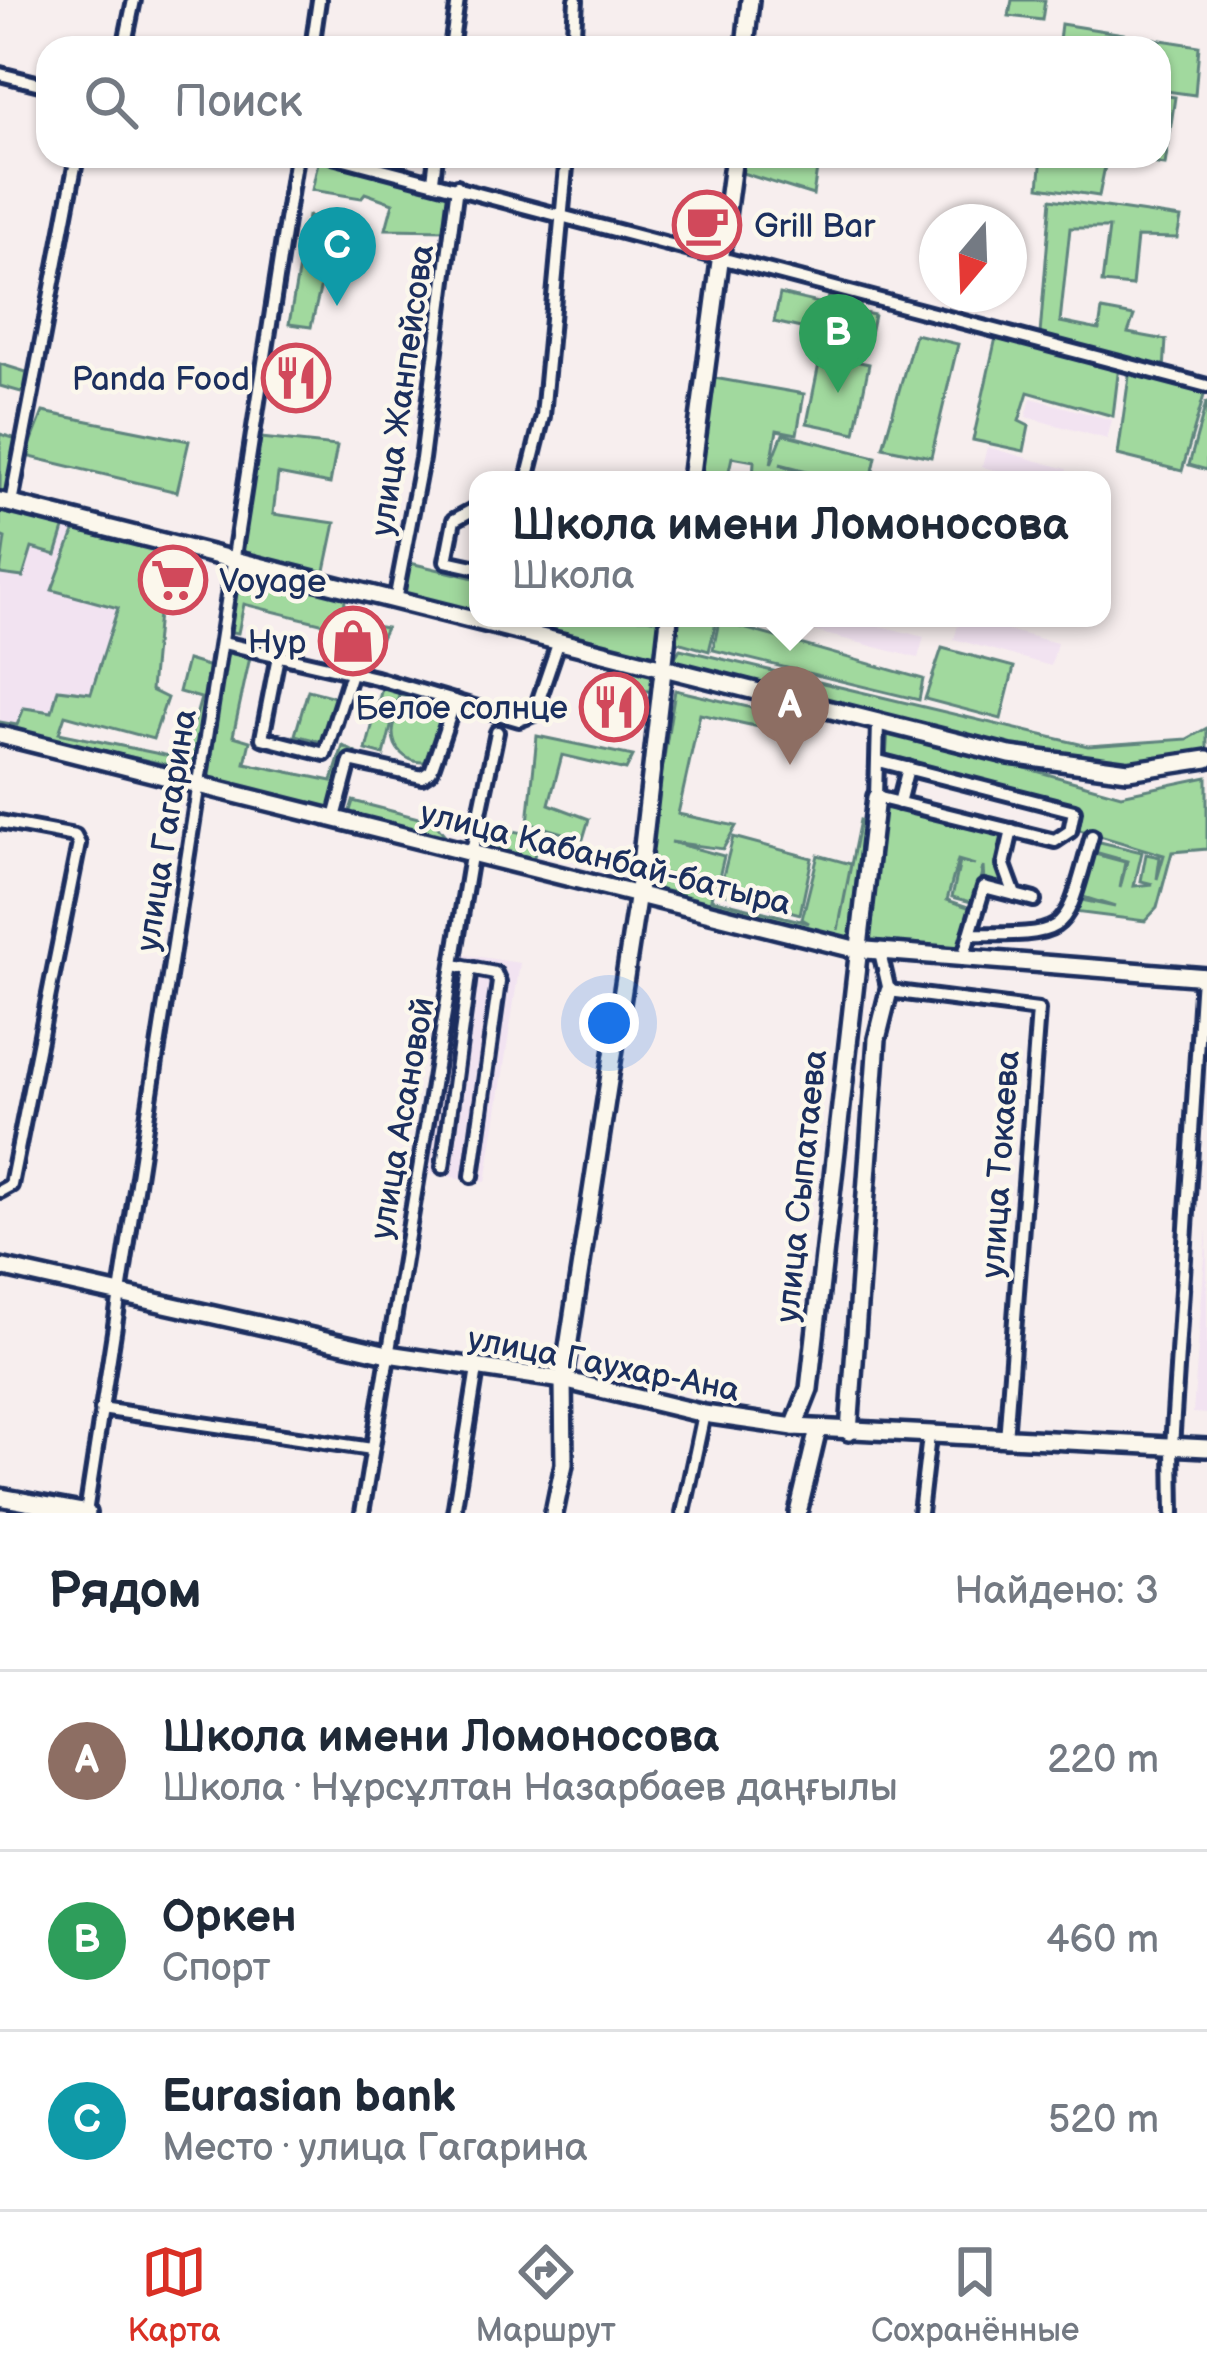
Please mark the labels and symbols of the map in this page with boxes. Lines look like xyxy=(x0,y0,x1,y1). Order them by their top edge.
cafe icon: Grill Bar xyxy=(672,190,742,260)
north arrow xyxy=(919,204,1027,312)
pin: C xyxy=(298,207,376,306)
place label: Grill Bar xyxy=(754,207,876,247)
street label: улица Жанпейсова xyxy=(363,242,443,539)
pin: B xyxy=(799,294,877,393)
restaurant icon: Panda Food xyxy=(261,343,331,413)
place label: Panda Food xyxy=(72,360,250,400)
supermarket icon: Voyage xyxy=(138,545,208,615)
place label: Voyage xyxy=(219,562,327,602)
shop icon: Нур xyxy=(318,606,388,676)
place label: Нур xyxy=(248,623,306,663)
pin: A xyxy=(751,666,829,765)
restaurant icon: Белое солнце xyxy=(579,672,649,742)
place label: Белое солнце xyxy=(355,689,568,729)
street label: улица Гагарина xyxy=(128,706,206,954)
street label: улица Кабанбай-батыра xyxy=(416,794,795,924)
your location xyxy=(579,993,639,1053)
street label: улица Асановой xyxy=(362,994,444,1243)
street label: улица Сыпатаева xyxy=(768,1048,836,1325)
street label: улица Токаева xyxy=(973,1049,1029,1279)
street label: улица Гаухар-Ана xyxy=(464,1319,743,1411)

